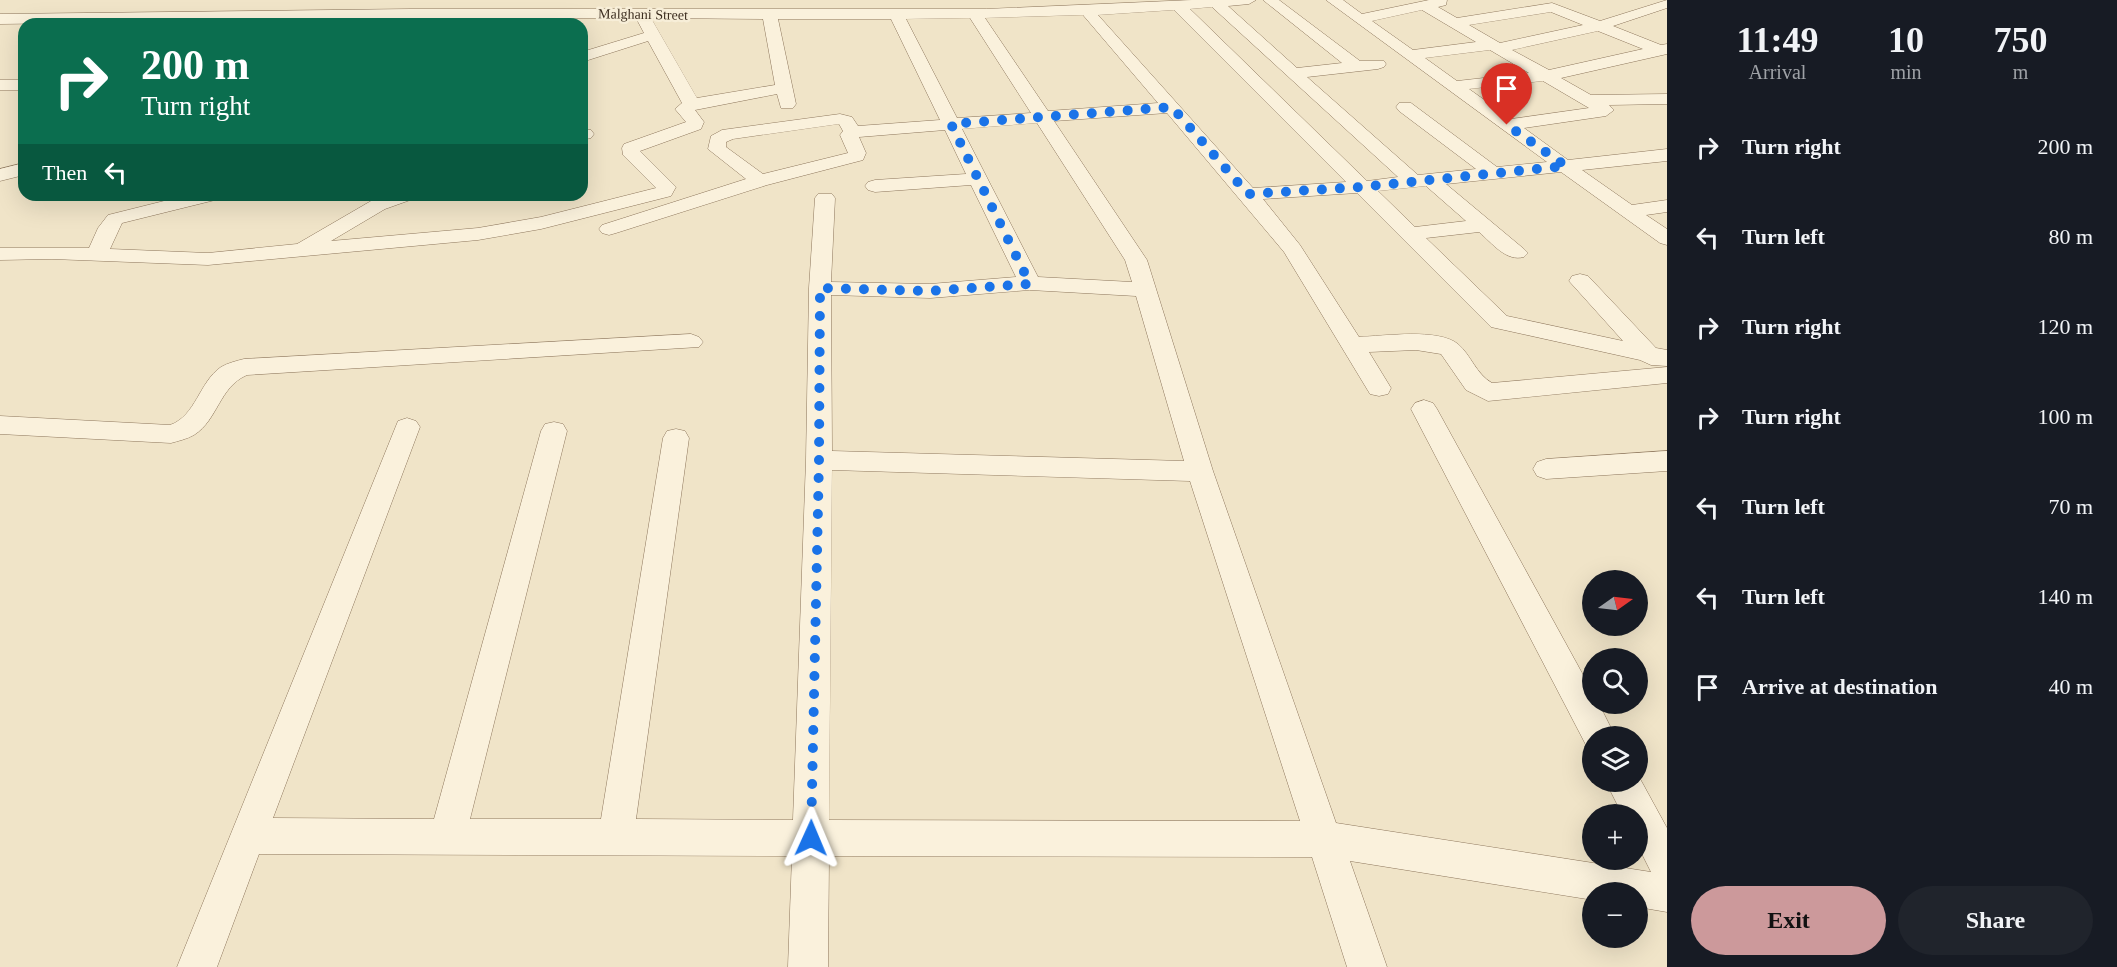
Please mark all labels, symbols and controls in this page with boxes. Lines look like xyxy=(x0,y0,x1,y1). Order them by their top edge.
street label: Malghani Street xyxy=(598,6,688,23)
text: 11:49 xyxy=(1736,20,1819,60)
text: 10 xyxy=(1888,20,1924,60)
text: 750 xyxy=(1993,20,2047,60)
icon: right xyxy=(42,42,120,120)
text: 200 m xyxy=(141,42,250,88)
text: Arrival xyxy=(1749,61,1806,83)
text: min xyxy=(1890,61,1922,83)
text: m xyxy=(2013,61,2028,83)
pin xyxy=(1481,63,1532,125)
icon: arrive xyxy=(1490,72,1523,105)
text: Turn right xyxy=(141,91,250,121)
icon: right xyxy=(1691,131,1724,164)
text: Turn right xyxy=(1742,134,1841,159)
text: 200 m xyxy=(2037,134,2093,159)
icon: left xyxy=(99,156,132,189)
text: Then xyxy=(42,160,87,185)
icon: left xyxy=(1691,221,1724,254)
text: Turn left xyxy=(1742,224,1825,249)
text: 80 m xyxy=(2048,224,2093,249)
icon: right xyxy=(1691,311,1724,344)
text: Turn right xyxy=(1742,314,1841,339)
text: 120 m xyxy=(2037,314,2093,339)
icon: right xyxy=(1691,401,1724,434)
text: Turn right xyxy=(1742,404,1841,429)
text: 100 m xyxy=(2037,404,2093,429)
icon: left xyxy=(1691,491,1724,524)
text: Turn left xyxy=(1742,494,1825,519)
text: 70 m xyxy=(2048,494,2093,519)
north arrow xyxy=(1582,570,1648,636)
map controls xyxy=(1582,570,1648,948)
icon: left xyxy=(1691,581,1724,614)
text: Turn left xyxy=(1742,584,1825,609)
text: 140 m xyxy=(2037,584,2093,609)
button: search xyxy=(1582,648,1648,714)
icon: arrive xyxy=(1691,671,1724,704)
text: Arrive at destination xyxy=(1742,674,1938,699)
text: 40 m xyxy=(2048,674,2093,699)
button: layers xyxy=(1582,726,1648,792)
button: + xyxy=(1582,804,1648,870)
position arrow xyxy=(779,806,843,870)
button: − xyxy=(1582,882,1648,948)
button: Exit xyxy=(1691,886,1886,955)
button: Share xyxy=(1898,886,2093,955)

